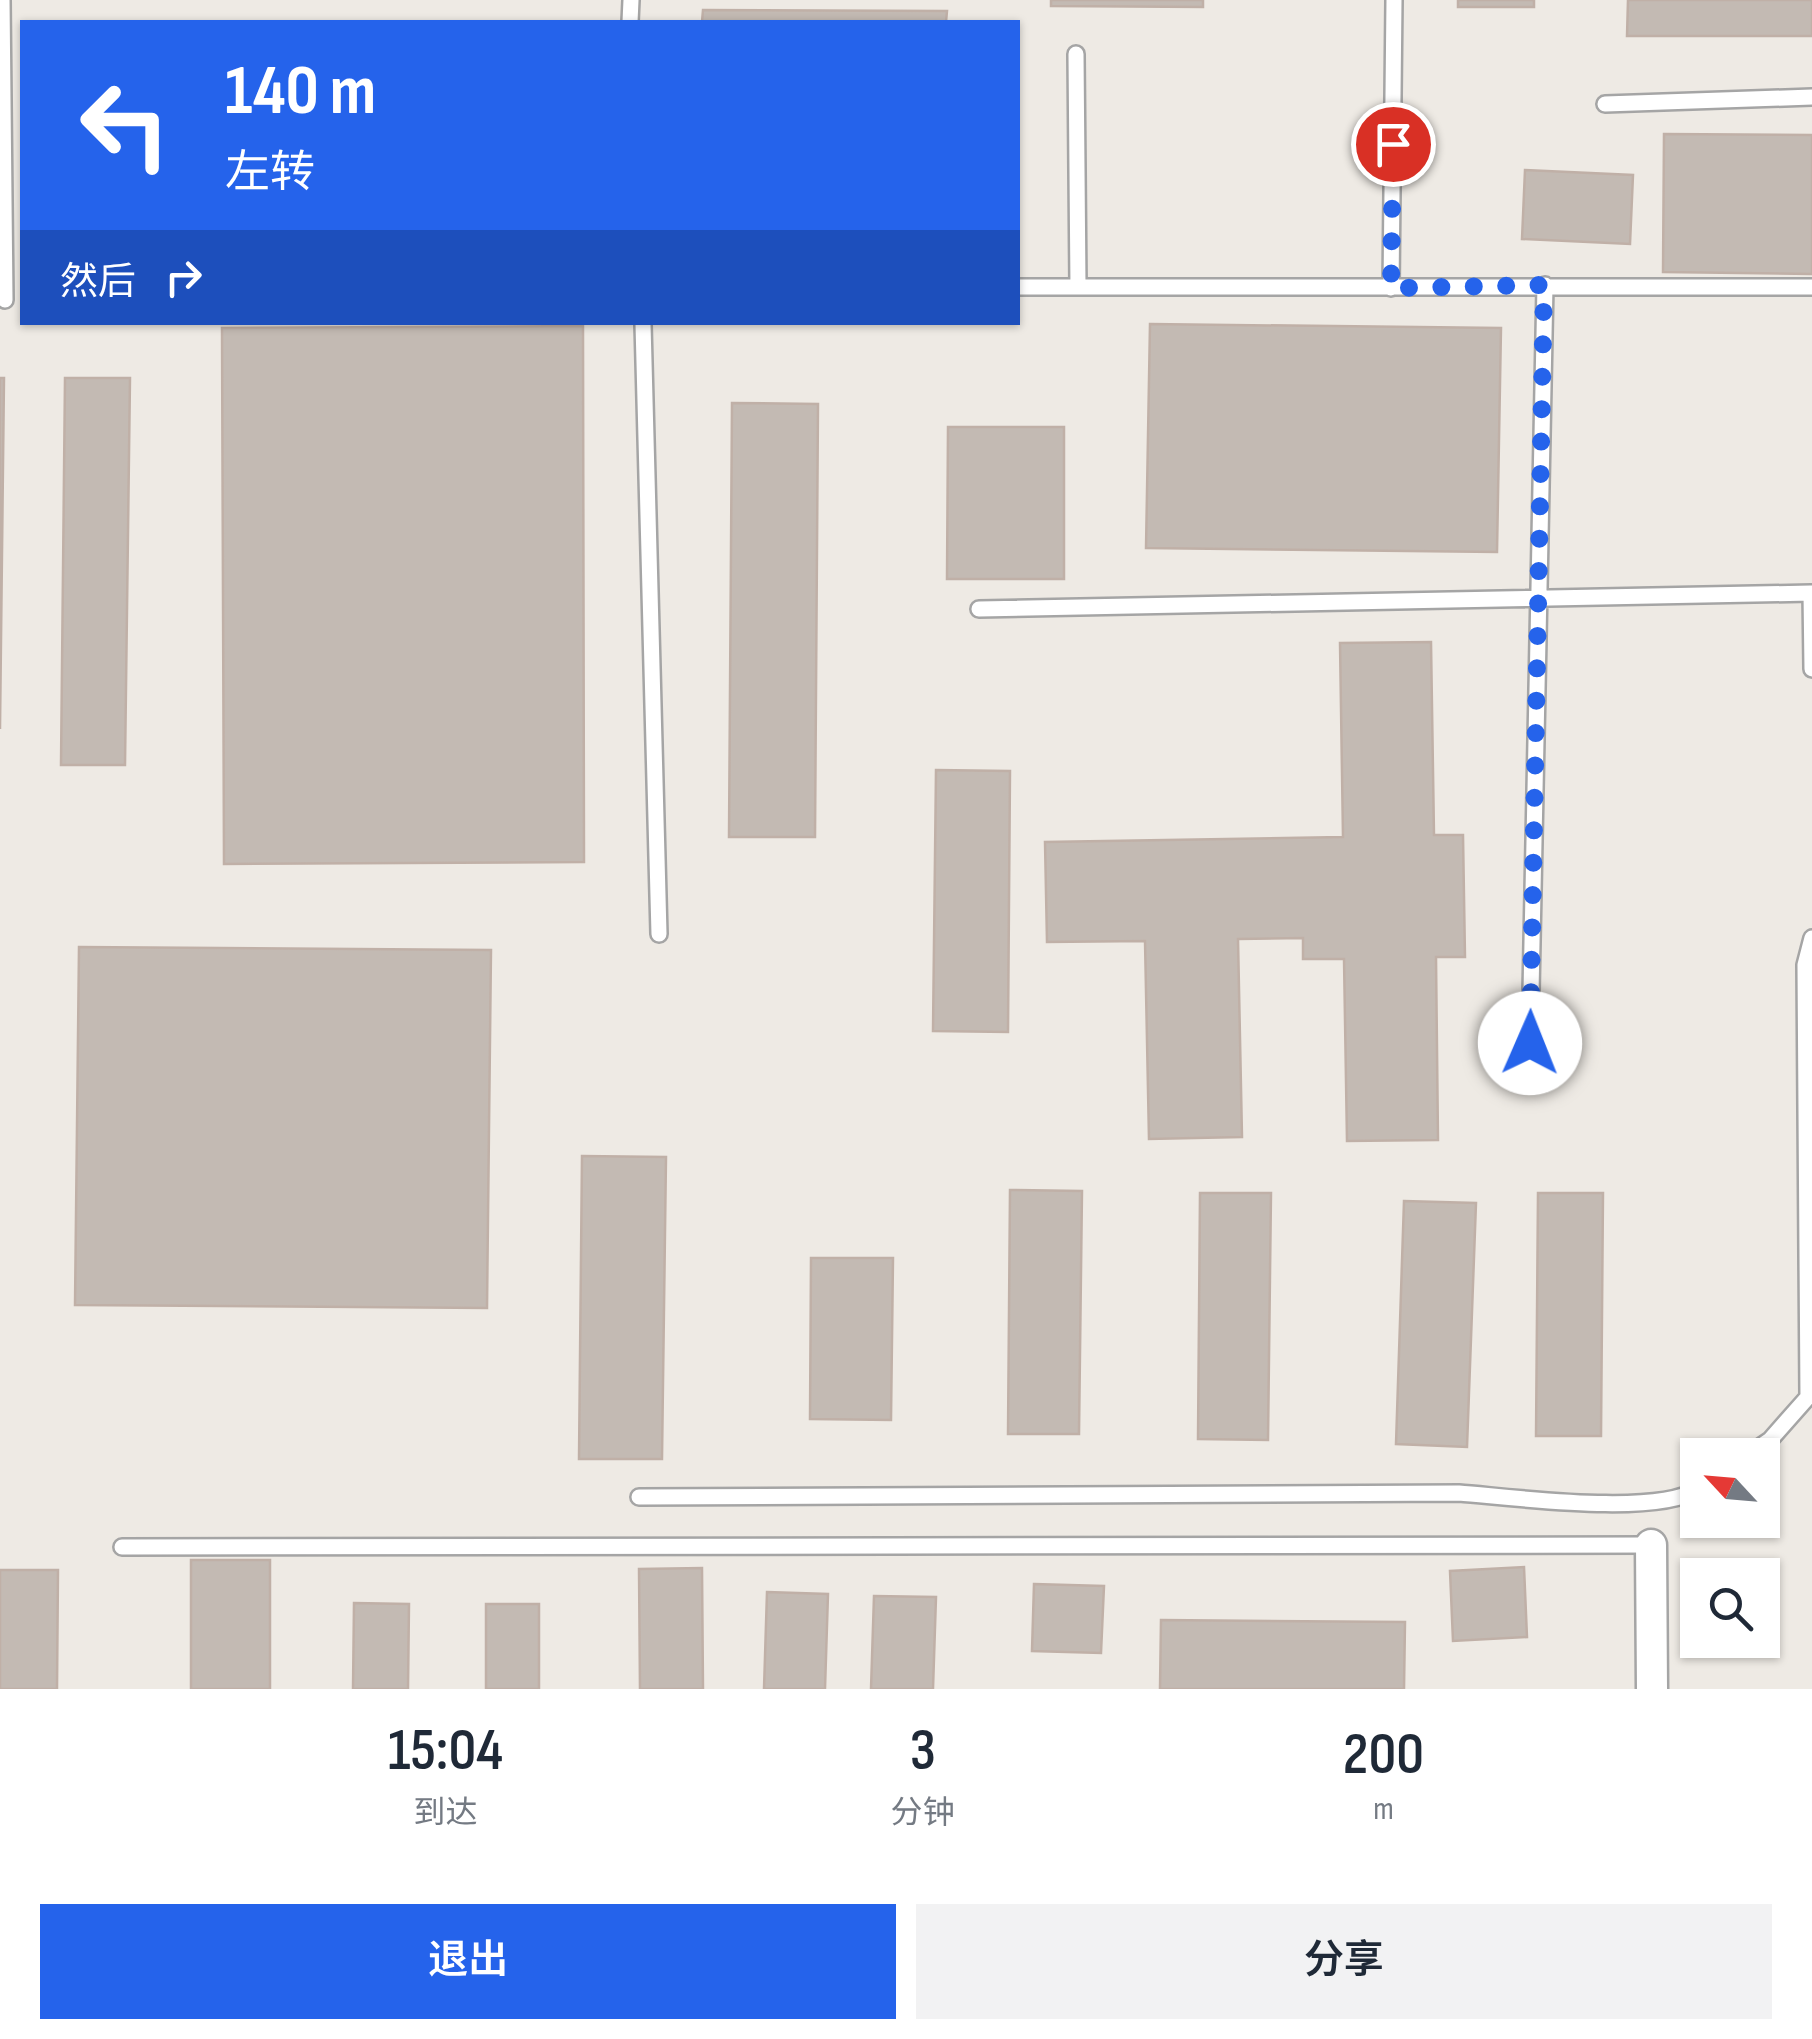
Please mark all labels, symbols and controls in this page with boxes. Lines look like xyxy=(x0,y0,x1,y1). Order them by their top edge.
text: 140 m xyxy=(225,50,376,134)
icon: left xyxy=(60,60,190,190)
pin xyxy=(1351,102,1436,187)
icon: arrive xyxy=(1366,117,1421,172)
text: 左转 xyxy=(225,146,315,201)
icon: right xyxy=(156,250,211,305)
text: 然后 xyxy=(60,260,136,305)
position arrow xyxy=(1478,991,1582,1095)
north arrow xyxy=(1680,1438,1780,1538)
map controls xyxy=(1680,1438,1780,1658)
button: search xyxy=(1680,1558,1780,1658)
text: 15:04 xyxy=(388,1715,503,1787)
text: 3 xyxy=(910,1715,936,1787)
text: 200 xyxy=(1343,1719,1424,1791)
text: m xyxy=(1373,1790,1394,1829)
text: 到达 xyxy=(413,1794,477,1833)
text: 分钟 xyxy=(891,1794,955,1833)
button: 退出 xyxy=(40,1904,896,2019)
button: 分享 xyxy=(916,1904,1772,2019)

